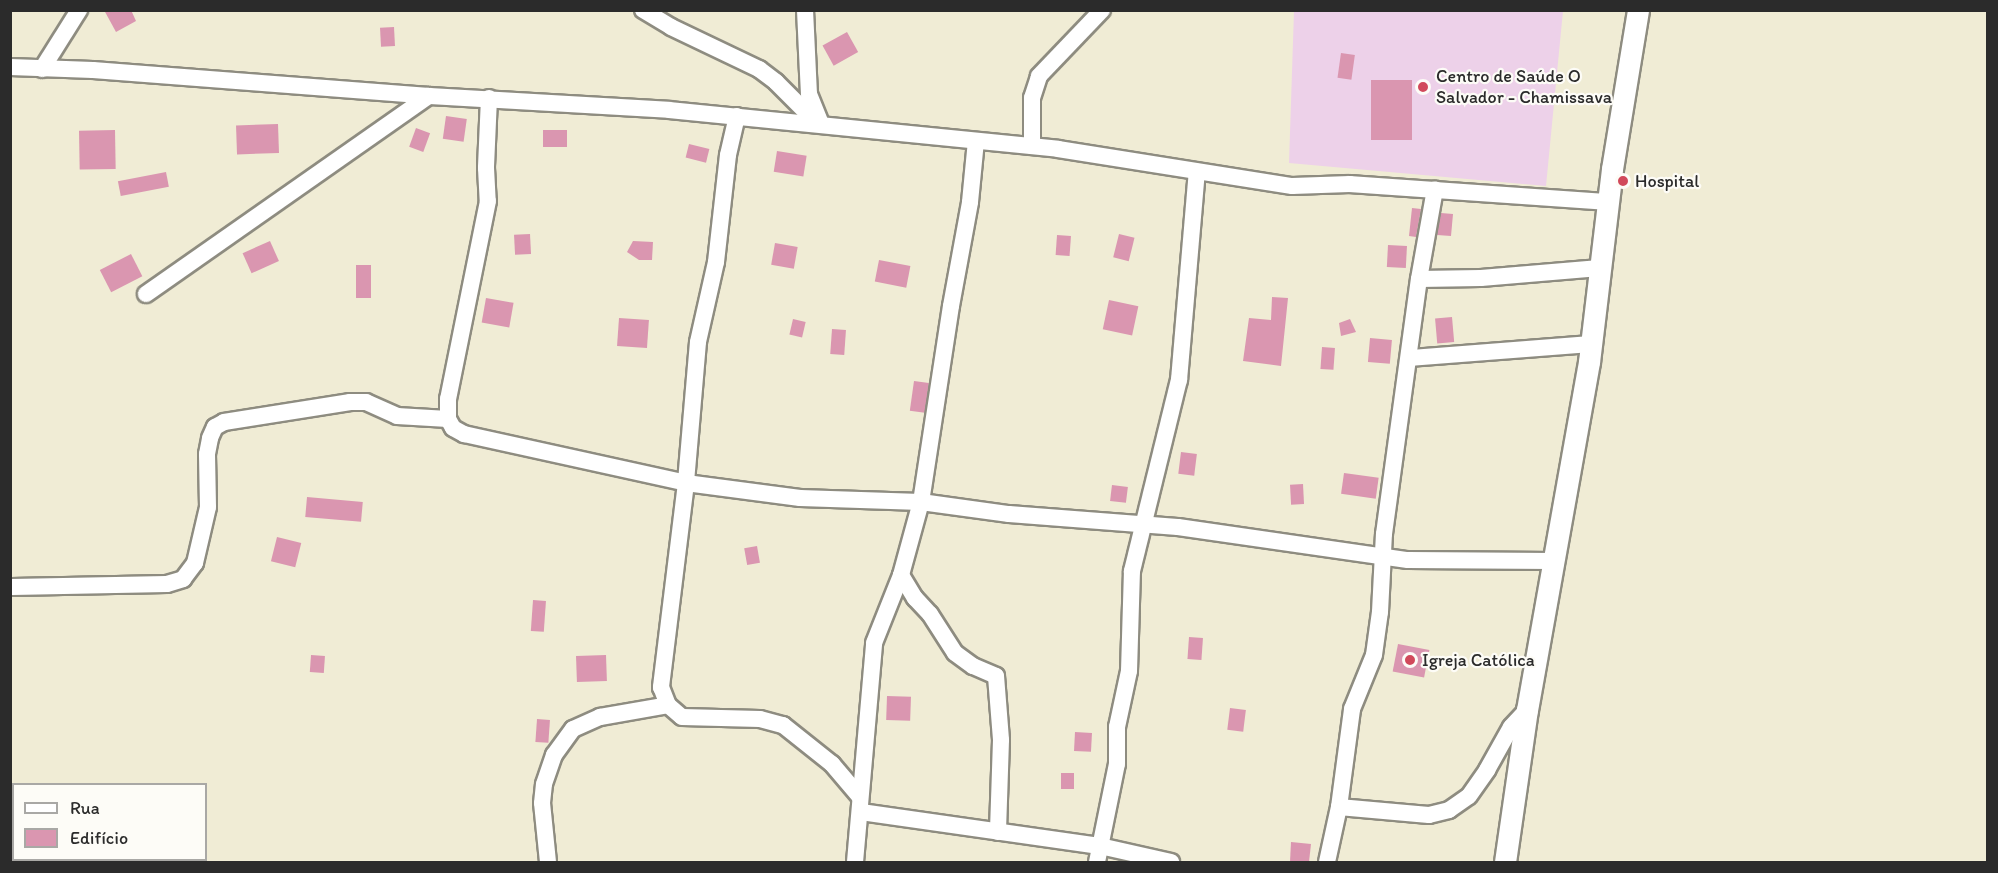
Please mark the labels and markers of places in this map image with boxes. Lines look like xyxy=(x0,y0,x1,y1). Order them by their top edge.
place label: Centro de Saúde O Salvador - Chamissava xyxy=(1436,66,1612,109)
marker: Centro de Saúde O Salvador - Chamissava xyxy=(1414,78,1432,96)
place label: Hospital xyxy=(1635,170,1699,192)
marker: Hospital xyxy=(1616,174,1630,188)
place label: Igreja Católica xyxy=(1422,649,1535,671)
marker: Igreja Católica xyxy=(1403,653,1417,667)

